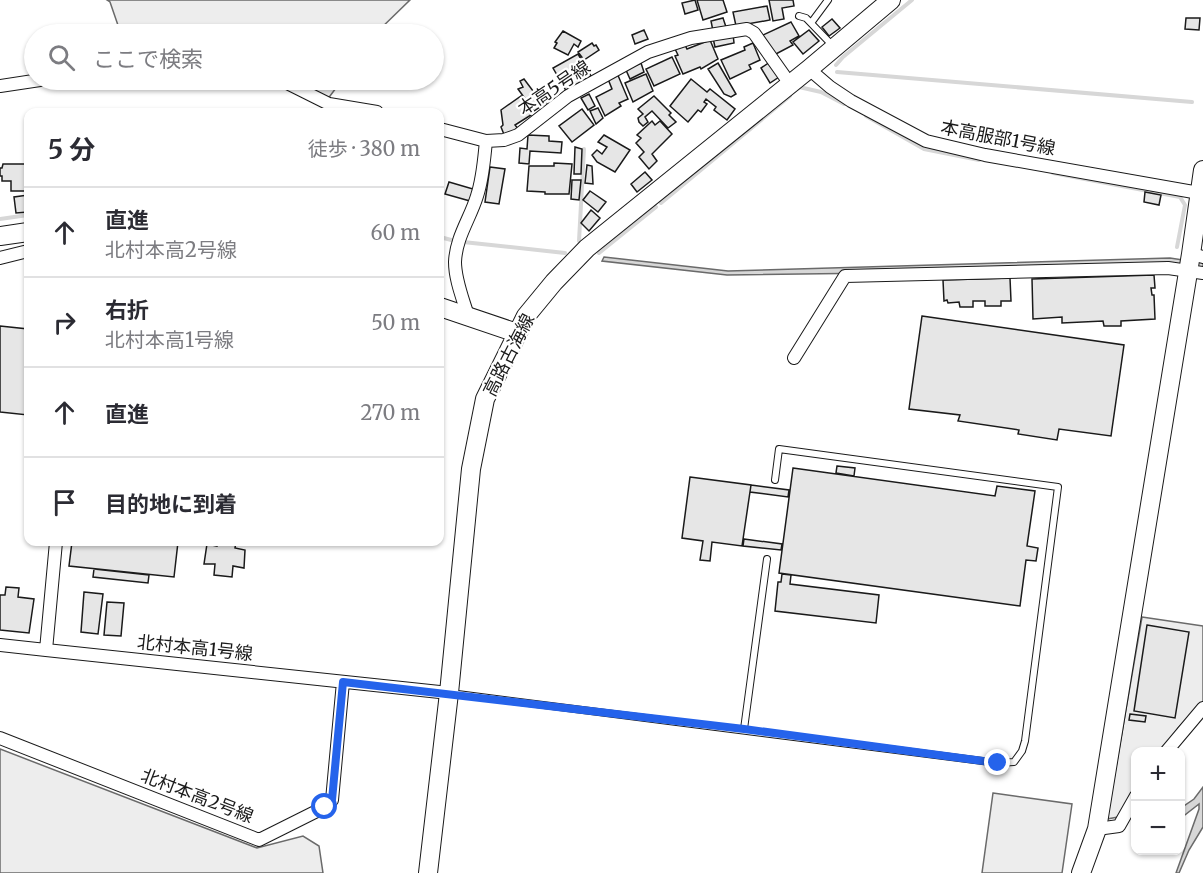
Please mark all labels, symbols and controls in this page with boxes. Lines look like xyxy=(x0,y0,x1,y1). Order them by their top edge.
search box xyxy=(24,24,444,90)
icon: search xyxy=(45,41,78,74)
text: ここで検索 xyxy=(93,45,203,73)
street label: 本高5号線 xyxy=(513,55,594,120)
street label: 本高服部1号線 xyxy=(939,115,1057,160)
text: 5 分 xyxy=(48,133,95,166)
text: 徒歩 · 380 m xyxy=(308,136,420,161)
text: 直進 xyxy=(105,206,149,234)
icon: ahead xyxy=(48,216,81,249)
text: 60 m xyxy=(370,220,420,245)
text: 北村本高2号線 xyxy=(105,237,237,262)
text: 右折 xyxy=(105,296,149,324)
icon: right xyxy=(48,306,81,339)
street label: 高路古海線 xyxy=(478,309,539,400)
text: 50 m xyxy=(371,310,420,335)
text: 北村本高1号線 xyxy=(105,327,234,352)
icon: ahead xyxy=(48,396,81,429)
text: 直進 xyxy=(105,400,149,428)
text: 270 m xyxy=(360,400,420,425)
icon: arrive xyxy=(48,486,81,519)
text: 目的地に到着 xyxy=(105,490,237,518)
street label: 北村本高1号線 xyxy=(136,630,254,665)
map controls xyxy=(1131,747,1185,855)
button: + xyxy=(1131,747,1185,801)
route end xyxy=(984,749,1010,775)
street label: 北村本高2号線 xyxy=(138,764,257,828)
route start xyxy=(311,793,337,819)
button: − xyxy=(1131,801,1185,855)

